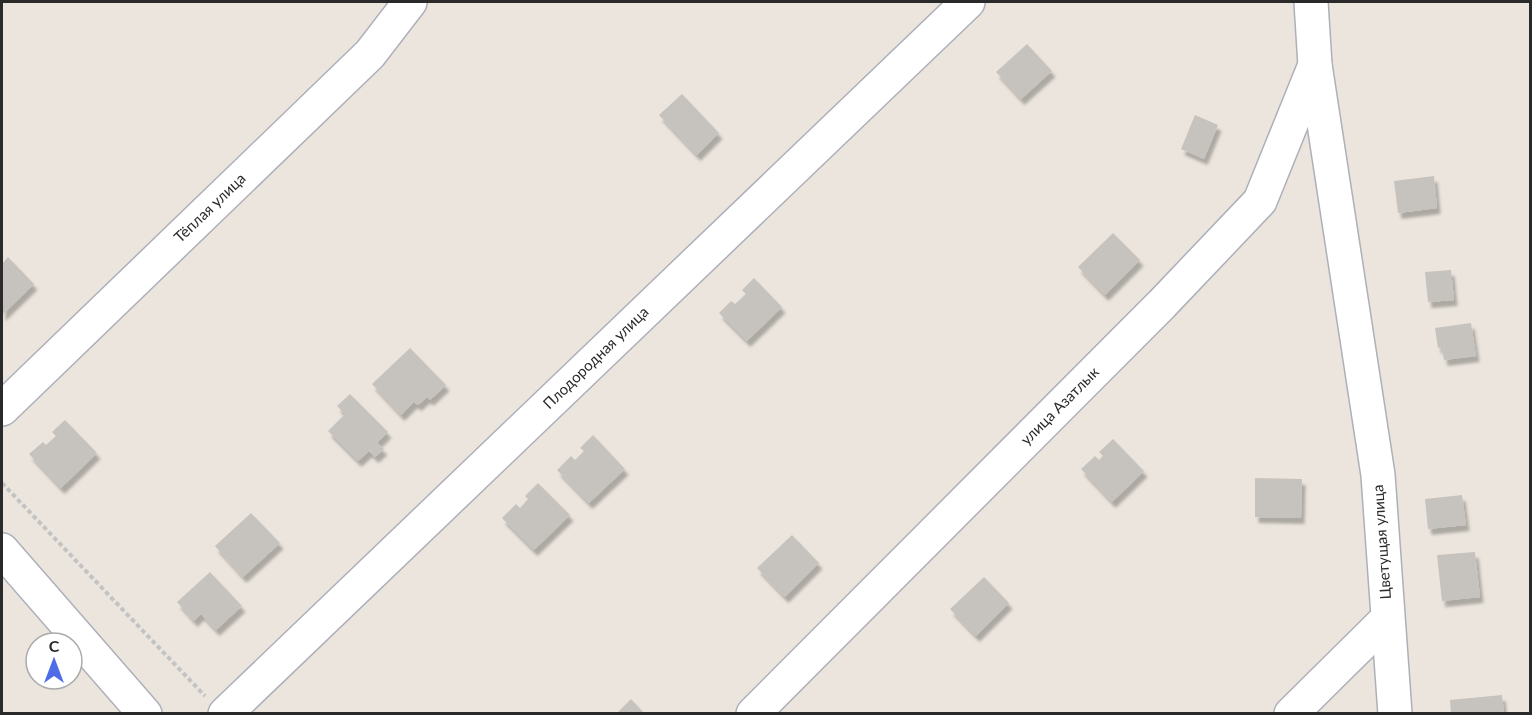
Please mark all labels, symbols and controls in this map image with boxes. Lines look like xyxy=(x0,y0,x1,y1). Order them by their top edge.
street label: Тёплая улица xyxy=(170,169,249,246)
street label: Плодородная улица xyxy=(539,302,652,412)
street label: улица Азатлык xyxy=(1016,362,1102,448)
street label: Цветущая улица xyxy=(1368,484,1394,600)
north arrow xyxy=(24,631,84,691)
text: С xyxy=(49,636,60,655)

